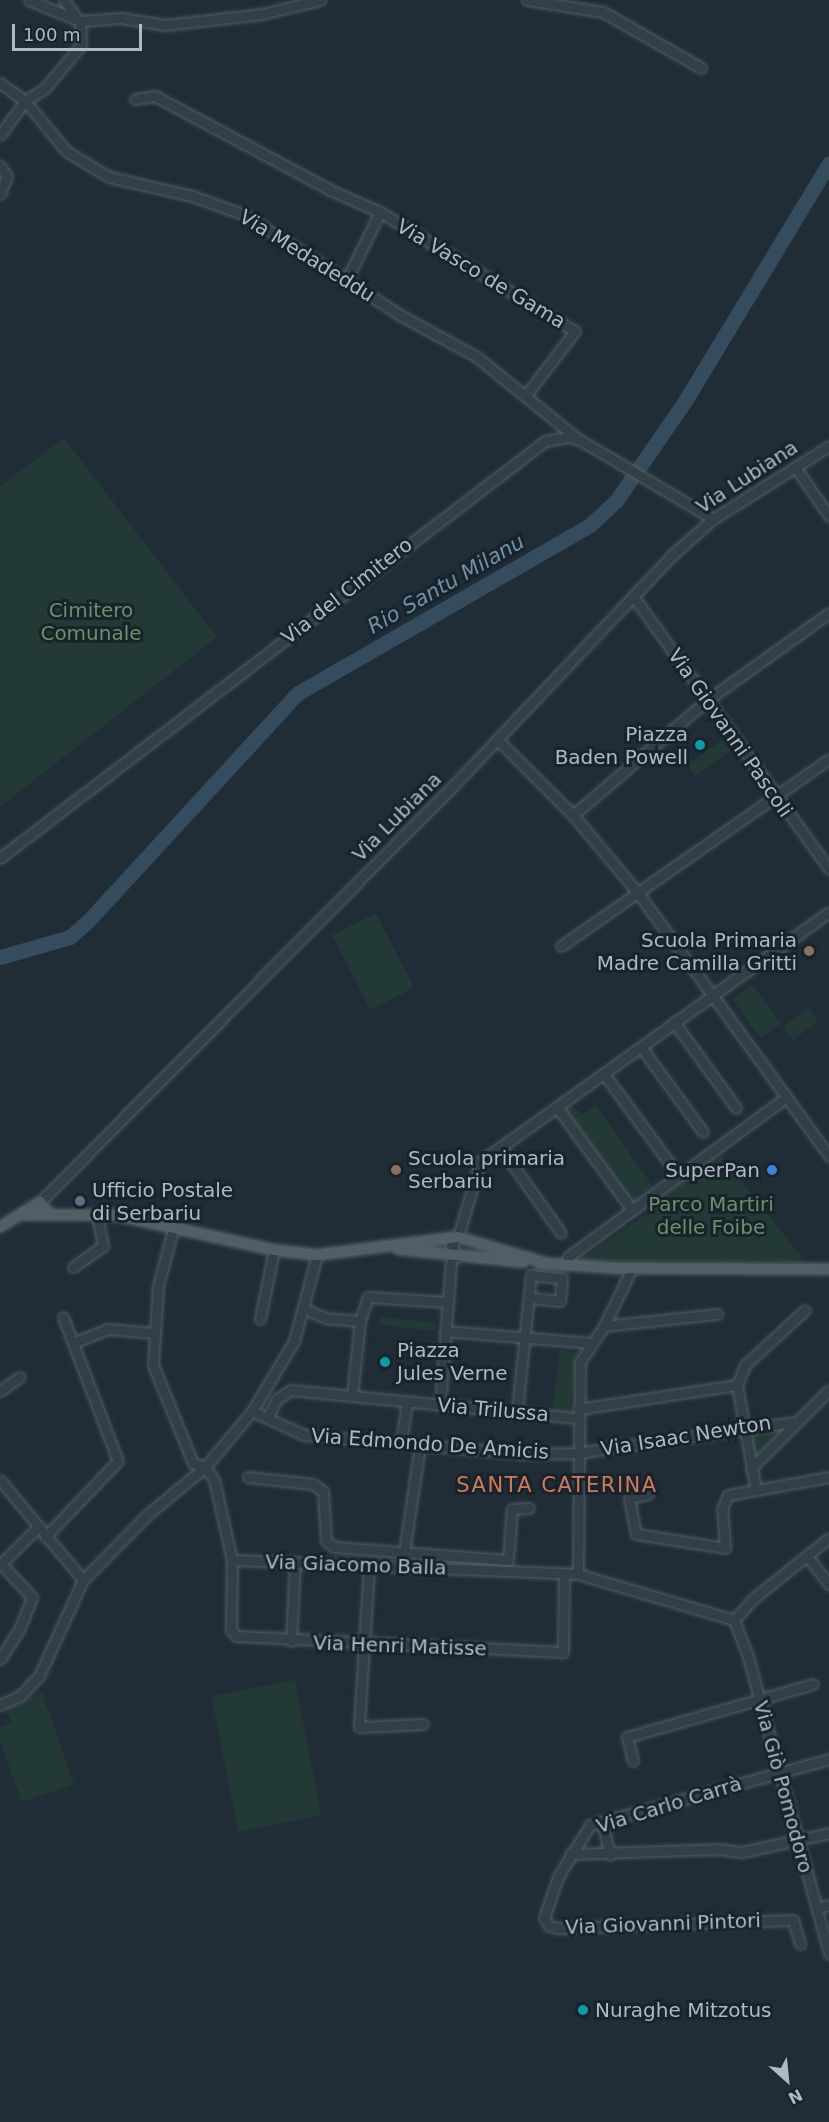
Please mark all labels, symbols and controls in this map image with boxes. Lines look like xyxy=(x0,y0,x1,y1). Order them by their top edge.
scale bar xyxy=(15,12,146,50)
text: 100 m xyxy=(23,24,81,45)
street label: Via Medadeddu xyxy=(235,205,379,307)
street label: Via Vasco de Gama xyxy=(392,214,570,334)
street label: Via Lubiana xyxy=(692,435,802,519)
water label: Rio Santu Milanu xyxy=(363,529,529,639)
street label: Via del Cimitero xyxy=(277,533,417,649)
park label: Cimitero Comunale xyxy=(40,598,142,645)
street label: Via Giovanni Pascoli xyxy=(663,644,797,822)
place label: Piazza Baden Powell xyxy=(555,722,688,769)
marker: Piazza Baden Powell xyxy=(693,738,707,752)
street label: Via Lubiana xyxy=(347,767,447,867)
place label: Scuola Primaria Madre Camilla Gritti xyxy=(597,928,797,975)
marker: Scuola Primaria Madre Camilla Gritti xyxy=(802,944,816,958)
place label: Scuola primaria Serbariu xyxy=(408,1146,565,1193)
place label: SuperPan xyxy=(665,1158,760,1182)
marker: Scuola primaria Serbariu xyxy=(389,1163,403,1177)
marker: SuperPan xyxy=(765,1163,779,1177)
place label: Ufficio Postale di Serbariu xyxy=(92,1178,233,1225)
park label: Parco Martiri delle Foibe xyxy=(648,1192,774,1239)
marker: Ufficio Postale di Serbariu xyxy=(73,1194,87,1208)
place label: Piazza Jules Verne xyxy=(397,1338,507,1385)
marker: Piazza Jules Verne xyxy=(378,1355,392,1369)
street label: Via Trilussa xyxy=(436,1393,550,1427)
street label: Via Isaac Newton xyxy=(599,1411,773,1461)
street label: Via Edmondo De Amicis xyxy=(310,1424,550,1464)
district label: SANTA CATERINA xyxy=(456,1472,658,1498)
street label: Via Giacomo Balla xyxy=(265,1550,447,1580)
street label: Via Henri Matisse xyxy=(313,1631,487,1661)
street label: Via Giò Pomodoro xyxy=(748,1698,818,1876)
street label: Via Carlo Carrà xyxy=(593,1772,745,1838)
street label: Via Giovanni Pintori xyxy=(565,1909,761,1939)
place label: Nuraghe Mitzotus xyxy=(595,1998,771,2022)
marker: Nuraghe Mitzotus xyxy=(576,2003,590,2017)
north arrow xyxy=(757,2050,817,2110)
text: N xyxy=(785,2085,806,2108)

